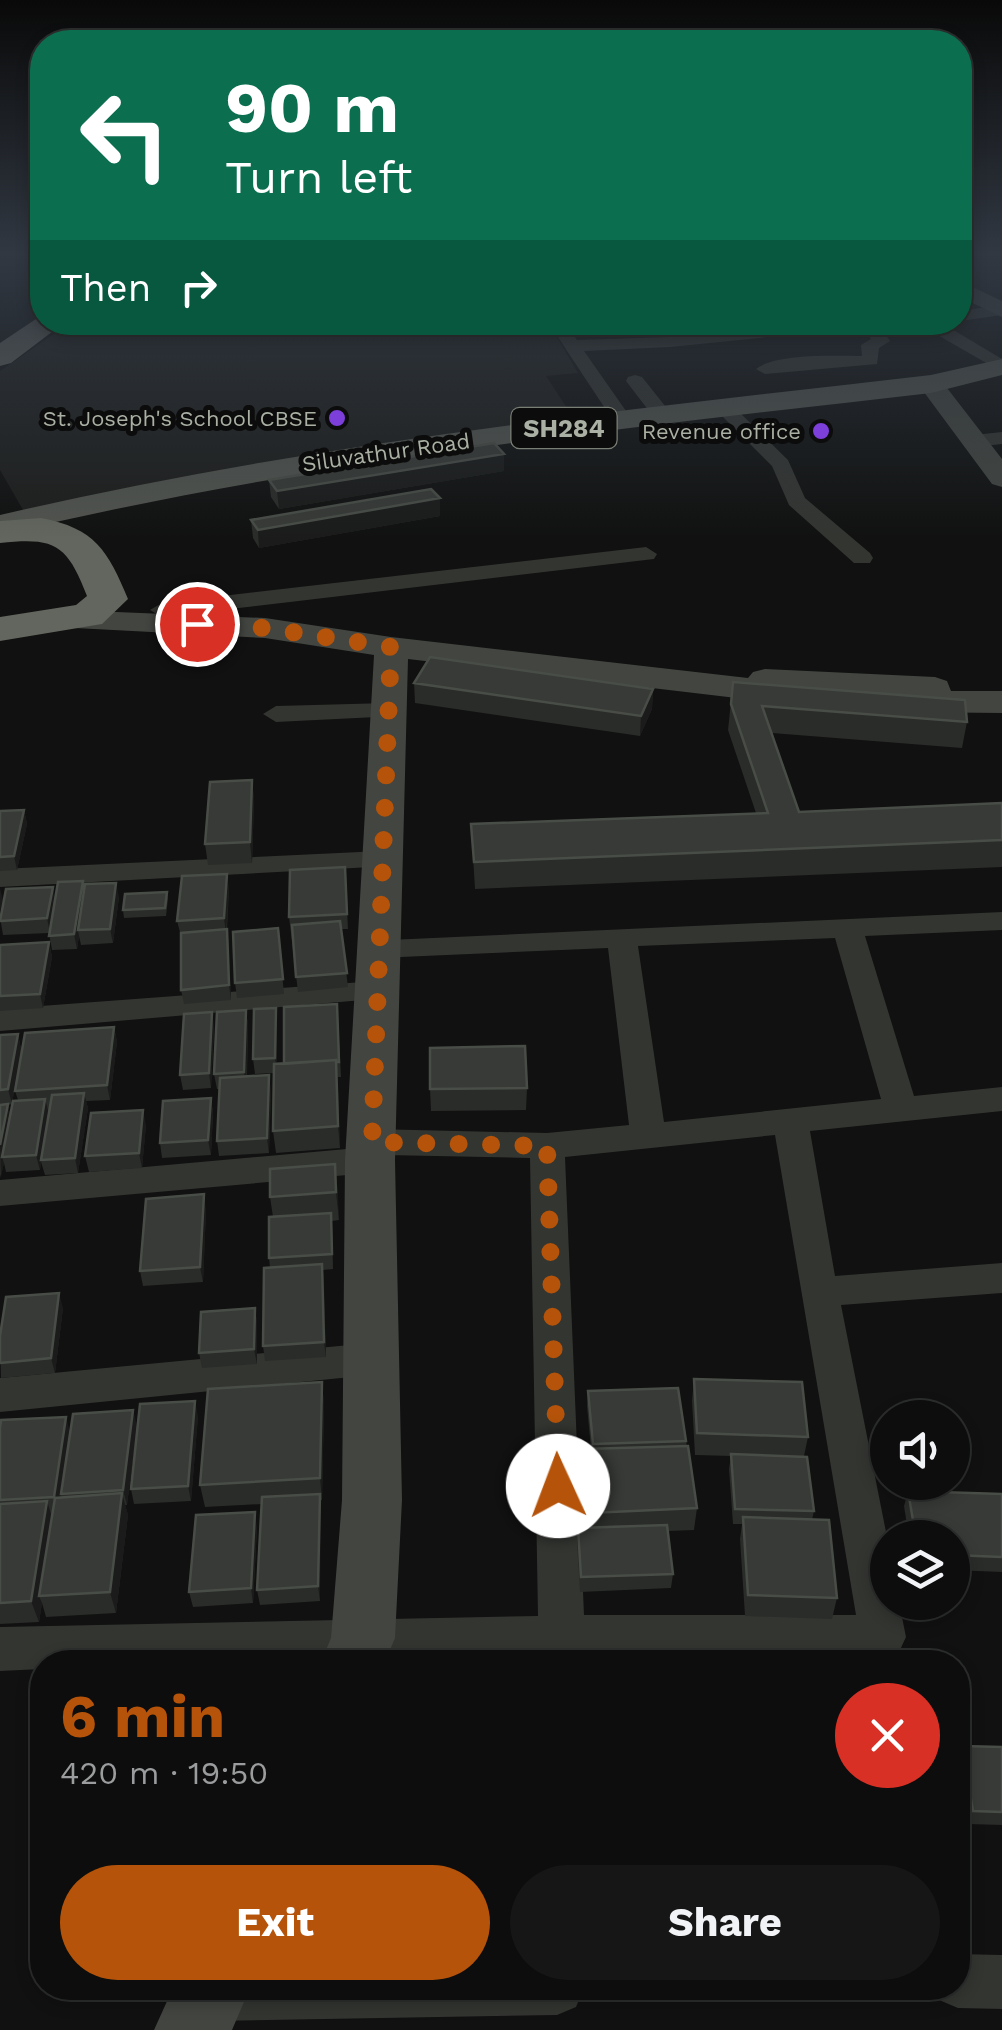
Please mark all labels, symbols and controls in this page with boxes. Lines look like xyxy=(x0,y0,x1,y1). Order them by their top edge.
text: 90 m xyxy=(225,67,399,149)
icon: left xyxy=(60,70,190,200)
text: Turn left xyxy=(225,151,412,204)
icon: right xyxy=(171,260,226,315)
text: Then xyxy=(60,266,151,310)
place label: St. Joseph's School CBSE xyxy=(43,406,317,431)
marker: St. Joseph's School CBSE xyxy=(326,407,348,429)
road number: SH284 xyxy=(512,408,616,448)
place label: Revenue office xyxy=(642,419,801,444)
marker: Revenue office xyxy=(810,420,832,442)
street label: Siluvathur Road xyxy=(300,428,472,477)
pin xyxy=(155,582,240,667)
icon: arrive xyxy=(170,597,225,652)
map controls xyxy=(870,1400,970,1620)
button: sound xyxy=(870,1400,970,1500)
position arrow xyxy=(506,1434,610,1538)
button: layers xyxy=(870,1520,970,1620)
text: 6 min xyxy=(60,1681,225,1752)
button: close xyxy=(835,1683,940,1788)
text: 420 m · 19:50 xyxy=(60,1754,268,1792)
button: Exit xyxy=(60,1865,490,1980)
button: Share xyxy=(510,1865,940,1980)

